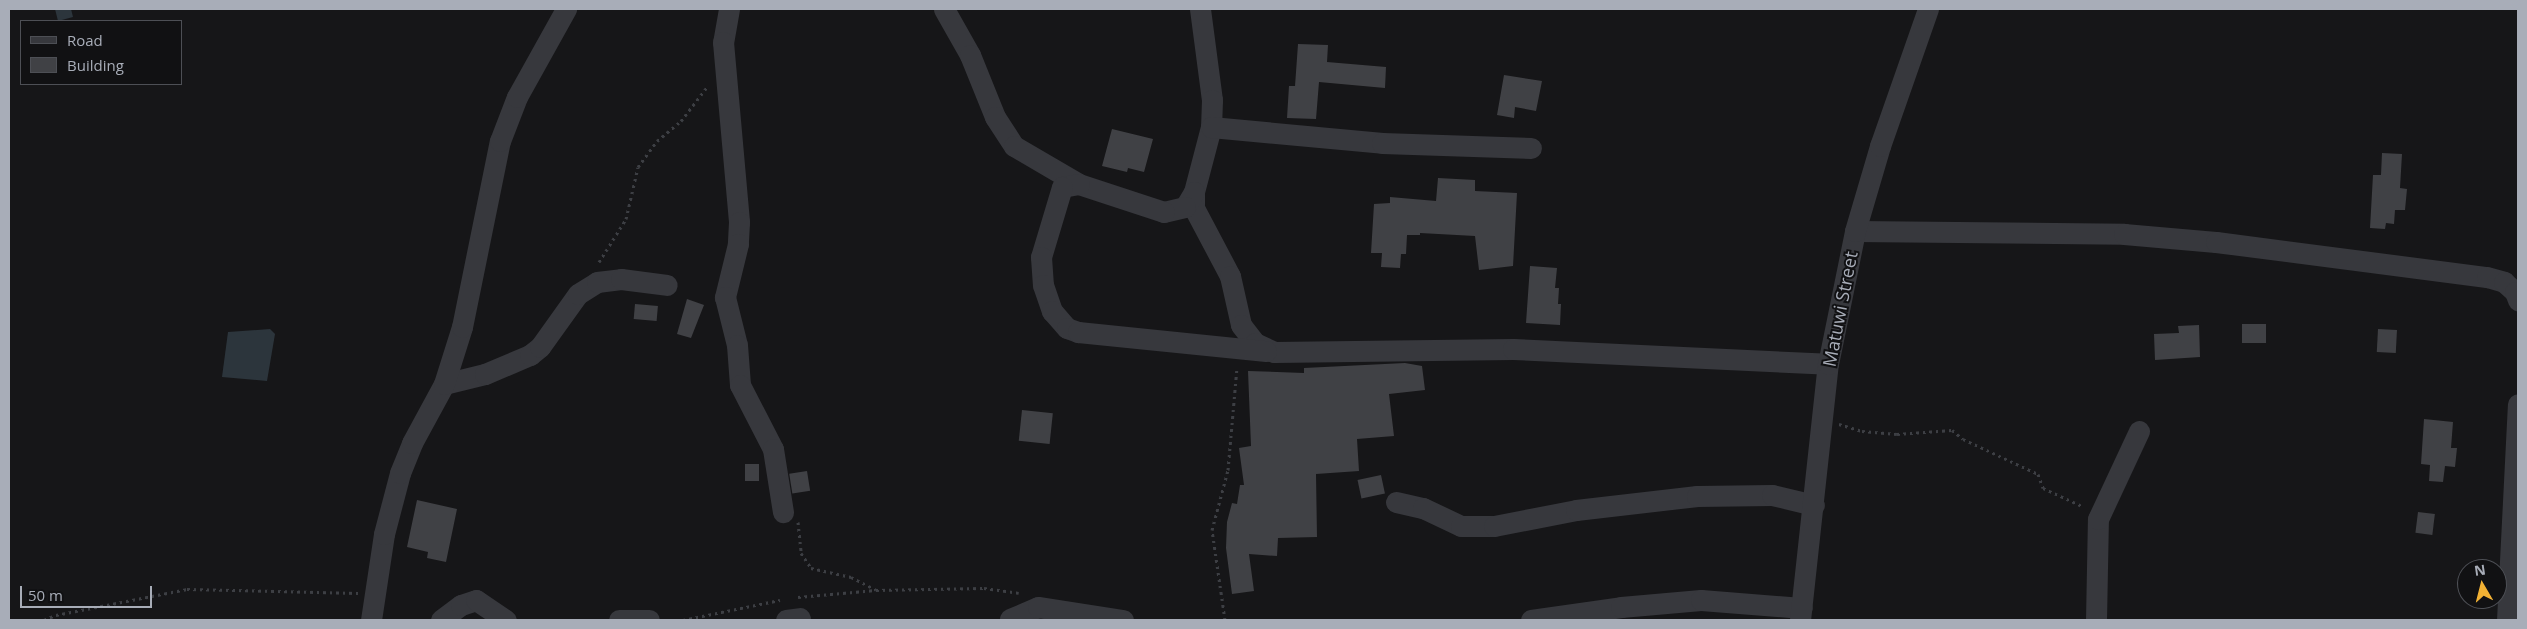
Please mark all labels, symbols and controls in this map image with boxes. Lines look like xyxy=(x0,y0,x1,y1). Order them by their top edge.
legend xyxy=(20,20,182,85)
text: Road xyxy=(67,30,103,50)
text: Building xyxy=(67,55,124,75)
street label: Matuwi Street xyxy=(1818,249,1862,369)
north arrow xyxy=(2457,559,2507,609)
text: N xyxy=(2473,559,2487,580)
scale bar xyxy=(22,576,155,608)
text: 50 m xyxy=(28,585,63,605)

